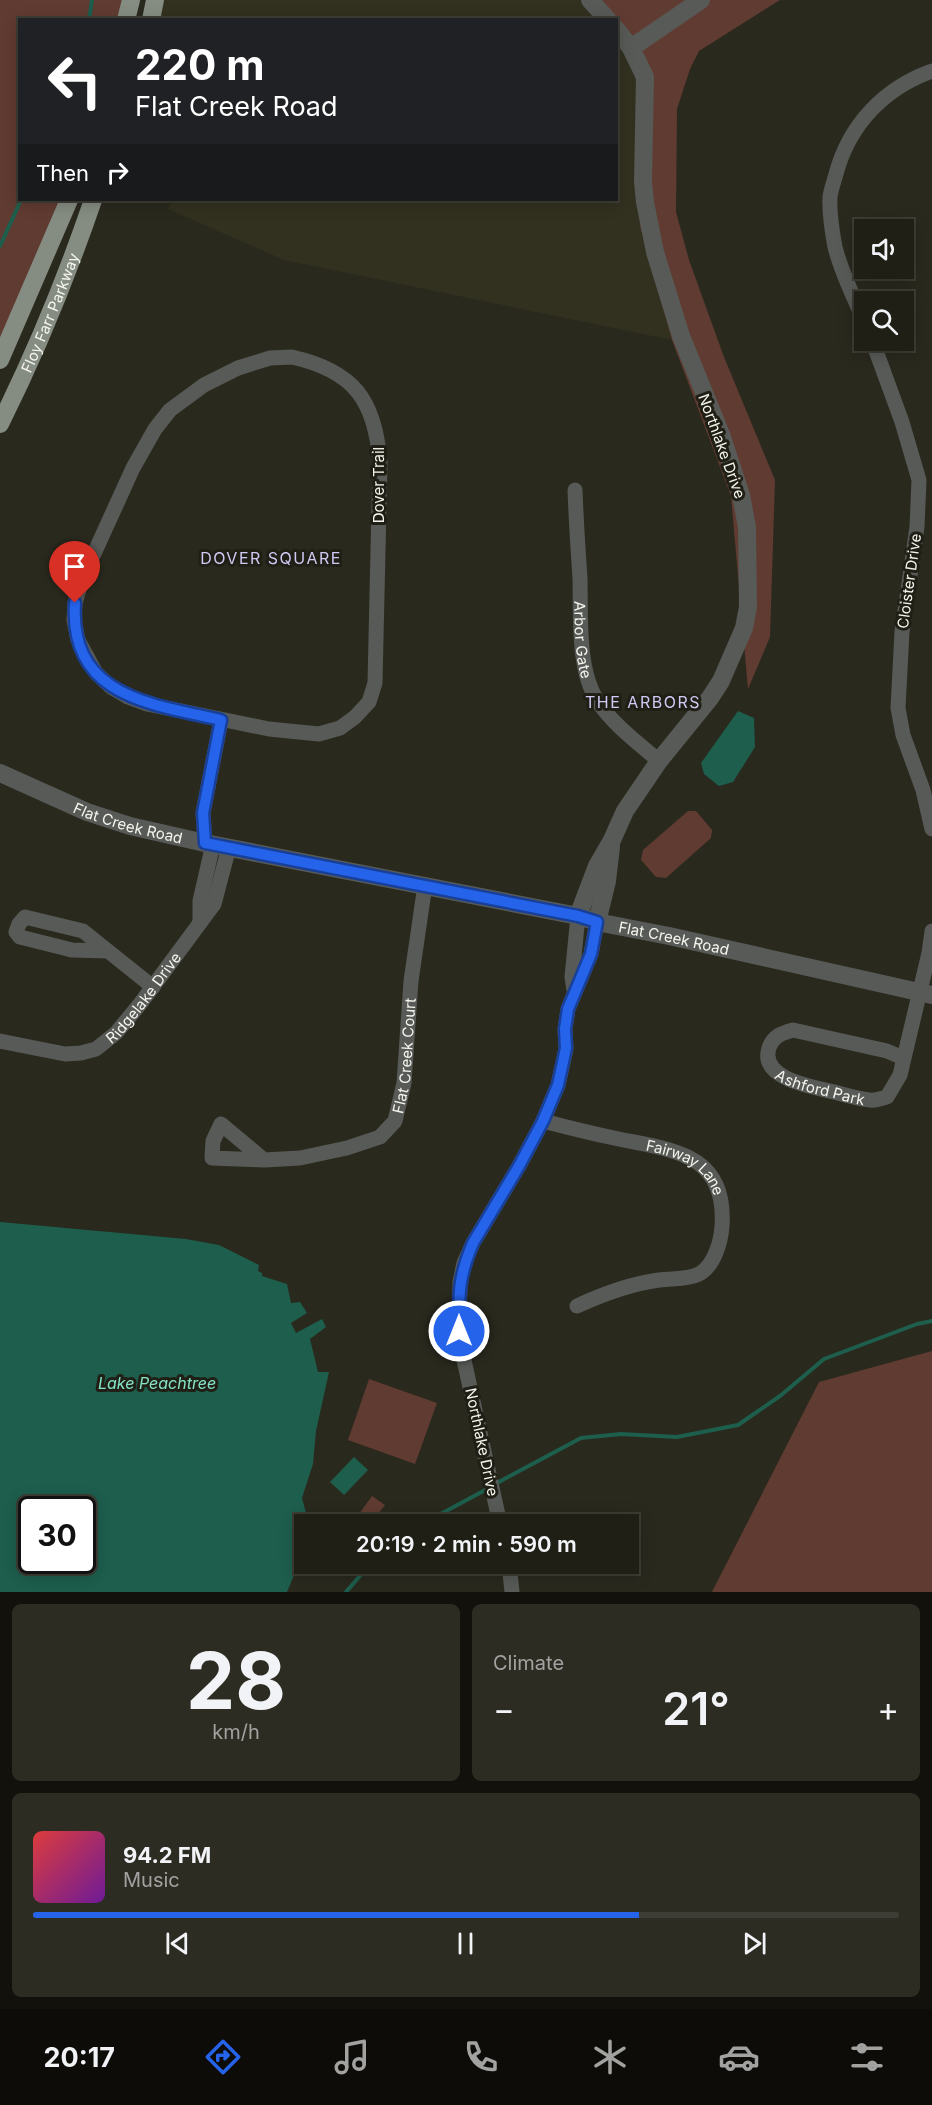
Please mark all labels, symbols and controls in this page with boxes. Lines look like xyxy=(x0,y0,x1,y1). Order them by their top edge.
text: 220 m xyxy=(135,39,265,90)
icon: left xyxy=(36,42,114,120)
text: Flat Creek Road xyxy=(135,90,338,123)
icon: right xyxy=(101,156,134,189)
text: Then xyxy=(36,160,89,186)
map controls xyxy=(854,219,914,351)
button: sound xyxy=(854,219,914,279)
street label: Floy Farr Parkway xyxy=(16,250,83,375)
button: search xyxy=(854,291,914,351)
street label: Northlake Drive xyxy=(694,391,750,501)
street label: Dover Trail xyxy=(369,447,388,523)
street label: Cloister Drive xyxy=(893,532,925,630)
pin xyxy=(49,541,100,603)
district label: DOVER SQUARE xyxy=(200,548,342,568)
icon: arrive xyxy=(58,550,91,583)
street label: Arbor Gate xyxy=(571,601,597,680)
district label: THE ARBORS xyxy=(585,692,701,712)
street label: Flat Creek Road xyxy=(71,798,185,847)
street label: Flat Creek Road xyxy=(617,917,731,959)
street label: Ridgelake Drive xyxy=(102,948,185,1047)
street label: Flat Creek Court xyxy=(388,997,419,1115)
street label: Ashford Park xyxy=(772,1065,867,1109)
street label: Fairway Lane xyxy=(644,1135,729,1197)
position arrow xyxy=(427,1299,491,1363)
water label: Lake Peachtree xyxy=(98,1373,216,1393)
street label: Northlake Drive xyxy=(461,1386,503,1498)
speed limit sign: 30 xyxy=(18,1496,96,1574)
text: 20:19 · 2 min · 590 m xyxy=(356,1531,577,1557)
text: 28 xyxy=(186,1633,286,1728)
text: Climate xyxy=(493,1651,564,1675)
text: 21° xyxy=(662,1681,730,1736)
text: − xyxy=(493,1689,515,1729)
text: + xyxy=(877,1689,899,1729)
text: km/h xyxy=(212,1720,260,1744)
text: 94.2 FM xyxy=(123,1842,211,1868)
text: Music xyxy=(123,1868,180,1892)
icon: previous xyxy=(161,1927,194,1960)
icon: pause xyxy=(449,1927,482,1960)
icon: next xyxy=(738,1927,771,1960)
icon: directions xyxy=(202,2036,244,2078)
icon: music xyxy=(331,2036,373,2078)
icon: phone xyxy=(460,2036,502,2078)
icon: climate xyxy=(589,2036,631,2078)
icon: car xyxy=(718,2036,760,2078)
icon: filters xyxy=(846,2036,888,2078)
text: 20:17 xyxy=(43,2041,115,2074)

